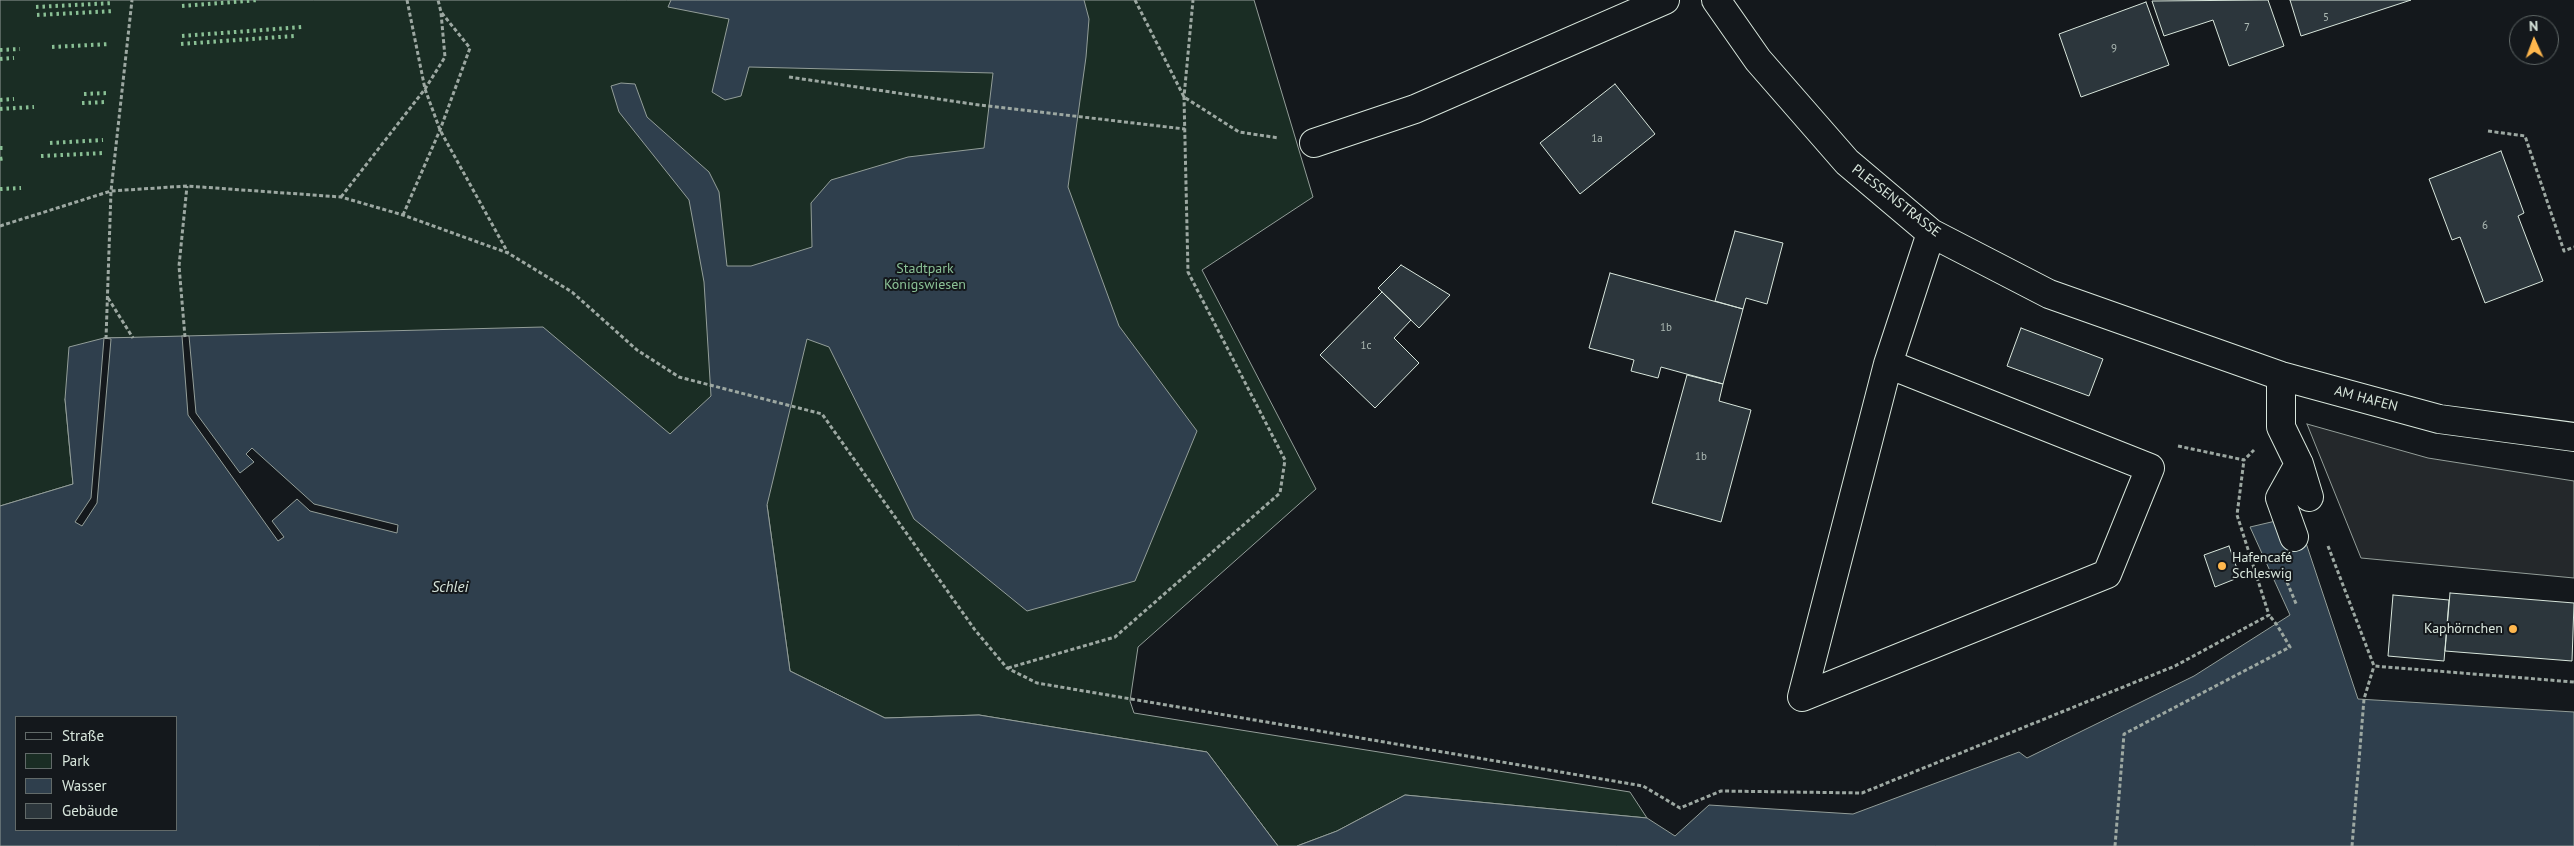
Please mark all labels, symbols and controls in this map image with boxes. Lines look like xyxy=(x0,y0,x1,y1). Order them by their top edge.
house number: 5 xyxy=(2323,11,2329,25)
north arrow xyxy=(2509,15,2559,65)
text: N xyxy=(2529,17,2538,35)
house number: 7 xyxy=(2244,21,2250,35)
house number: 9 xyxy=(2111,42,2117,56)
house number: 1a xyxy=(1591,132,1603,146)
street label: PLESSENSTRASSE xyxy=(1848,161,1944,241)
house number: 6 xyxy=(2482,219,2488,233)
park label: Stadtpark Königswiesen xyxy=(884,261,966,294)
house number: 1b xyxy=(1660,321,1672,335)
house number: 1c xyxy=(1361,339,1371,353)
street label: AM HAFEN xyxy=(2333,383,2399,415)
house number: 1b xyxy=(1695,450,1707,464)
place label: Hafencafé Schleswig xyxy=(2232,550,2292,582)
marker: Hafencafé Schleswig xyxy=(2216,560,2228,572)
water label: Schlei xyxy=(432,579,468,597)
place label: Kaphörnchen xyxy=(2424,621,2503,637)
marker: Kaphörnchen xyxy=(2507,623,2519,635)
legend xyxy=(15,716,178,831)
text: Straße xyxy=(62,726,104,745)
text: Park xyxy=(62,751,90,770)
text: Wasser xyxy=(62,776,107,795)
text: Gebäude xyxy=(62,801,118,820)

